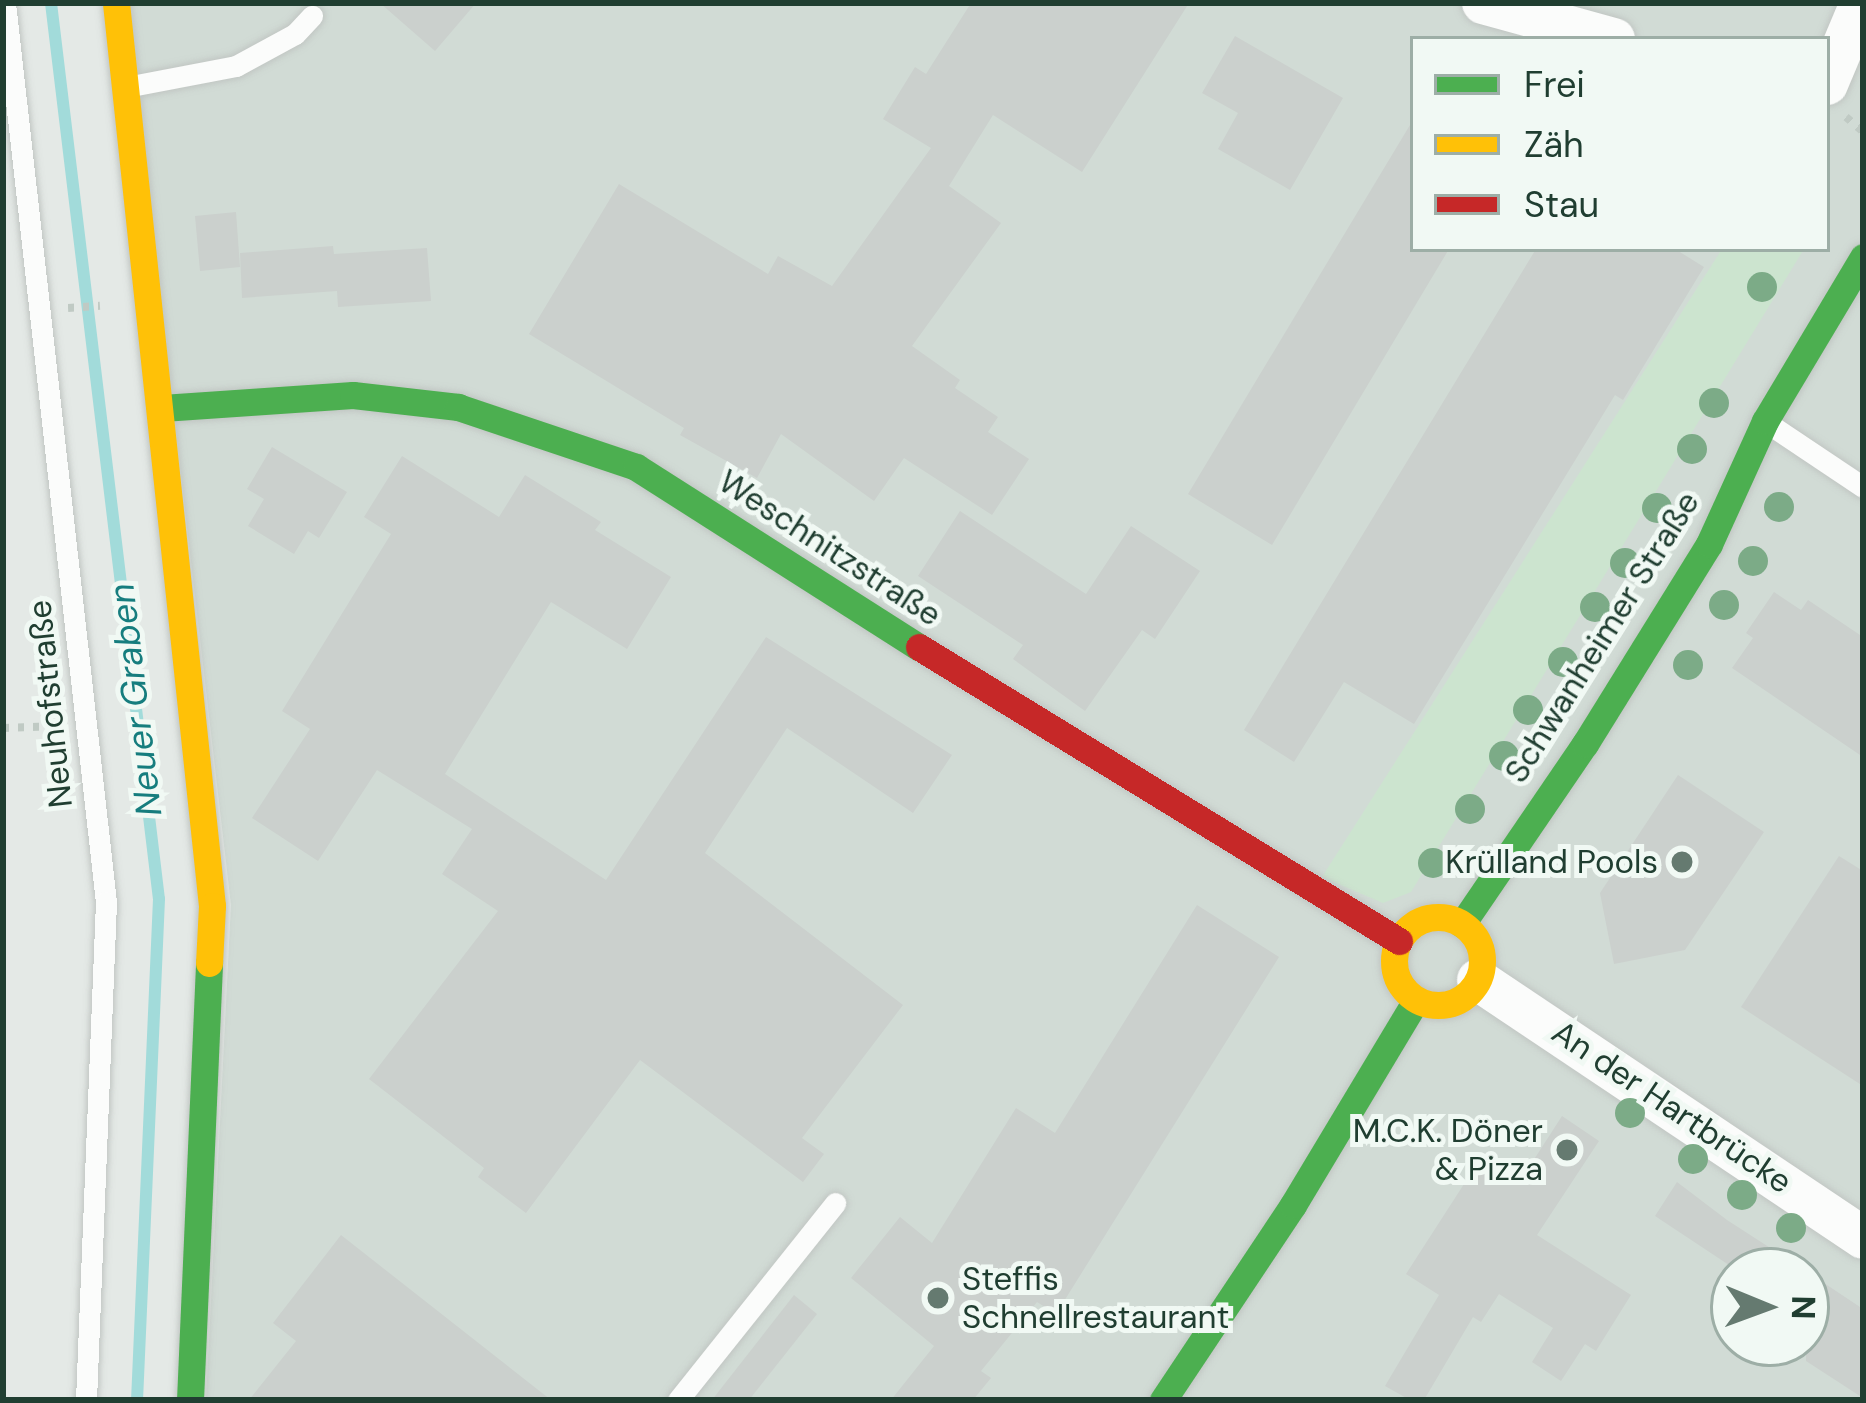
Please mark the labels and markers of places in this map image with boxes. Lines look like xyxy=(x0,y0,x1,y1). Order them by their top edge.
place label: Krülland Pools xyxy=(1445,842,1658,882)
marker: Krülland Pools xyxy=(1669,849,1695,875)
place label: M.C.K. Döner & Pizza xyxy=(1353,1111,1543,1189)
marker: M.C.K. Döner & Pizza xyxy=(1554,1137,1580,1163)
place label: Steffis Schnellrestaurant xyxy=(962,1259,1229,1337)
marker: Steffis Schnellrestaurant xyxy=(925,1285,951,1311)

